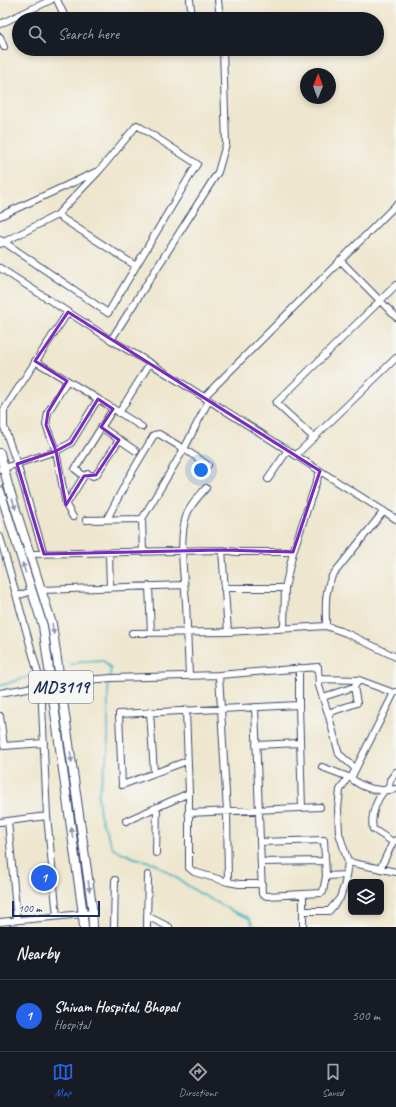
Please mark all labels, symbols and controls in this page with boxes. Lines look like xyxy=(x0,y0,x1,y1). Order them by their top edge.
search box xyxy=(12,12,384,56)
icon: search xyxy=(26,23,48,45)
text: Search here xyxy=(58,25,119,44)
north arrow xyxy=(300,68,336,104)
your location xyxy=(191,460,211,480)
one-way arrow xyxy=(12,499,18,511)
one-way arrow xyxy=(21,561,27,573)
one-way arrow xyxy=(50,623,56,635)
road number: MD3119 xyxy=(29,671,93,703)
one-way arrow xyxy=(68,751,74,763)
one-way arrow xyxy=(69,827,75,839)
pin: 1 xyxy=(31,863,57,893)
map controls xyxy=(348,879,384,915)
button: layers xyxy=(348,879,384,915)
one-way arrow xyxy=(86,880,92,892)
scale bar xyxy=(12,899,100,918)
text: 100 m xyxy=(18,901,42,915)
text: Nearby xyxy=(16,943,59,964)
text: Shivam Hospital, Bhopal xyxy=(54,998,178,1017)
text: 1 xyxy=(26,1008,32,1024)
text: 500 m xyxy=(352,1008,380,1024)
text: Hospital xyxy=(54,1017,90,1033)
tab: Map xyxy=(52,1061,74,1099)
tab: Directions xyxy=(179,1061,217,1099)
tab: Saved xyxy=(322,1061,344,1099)

